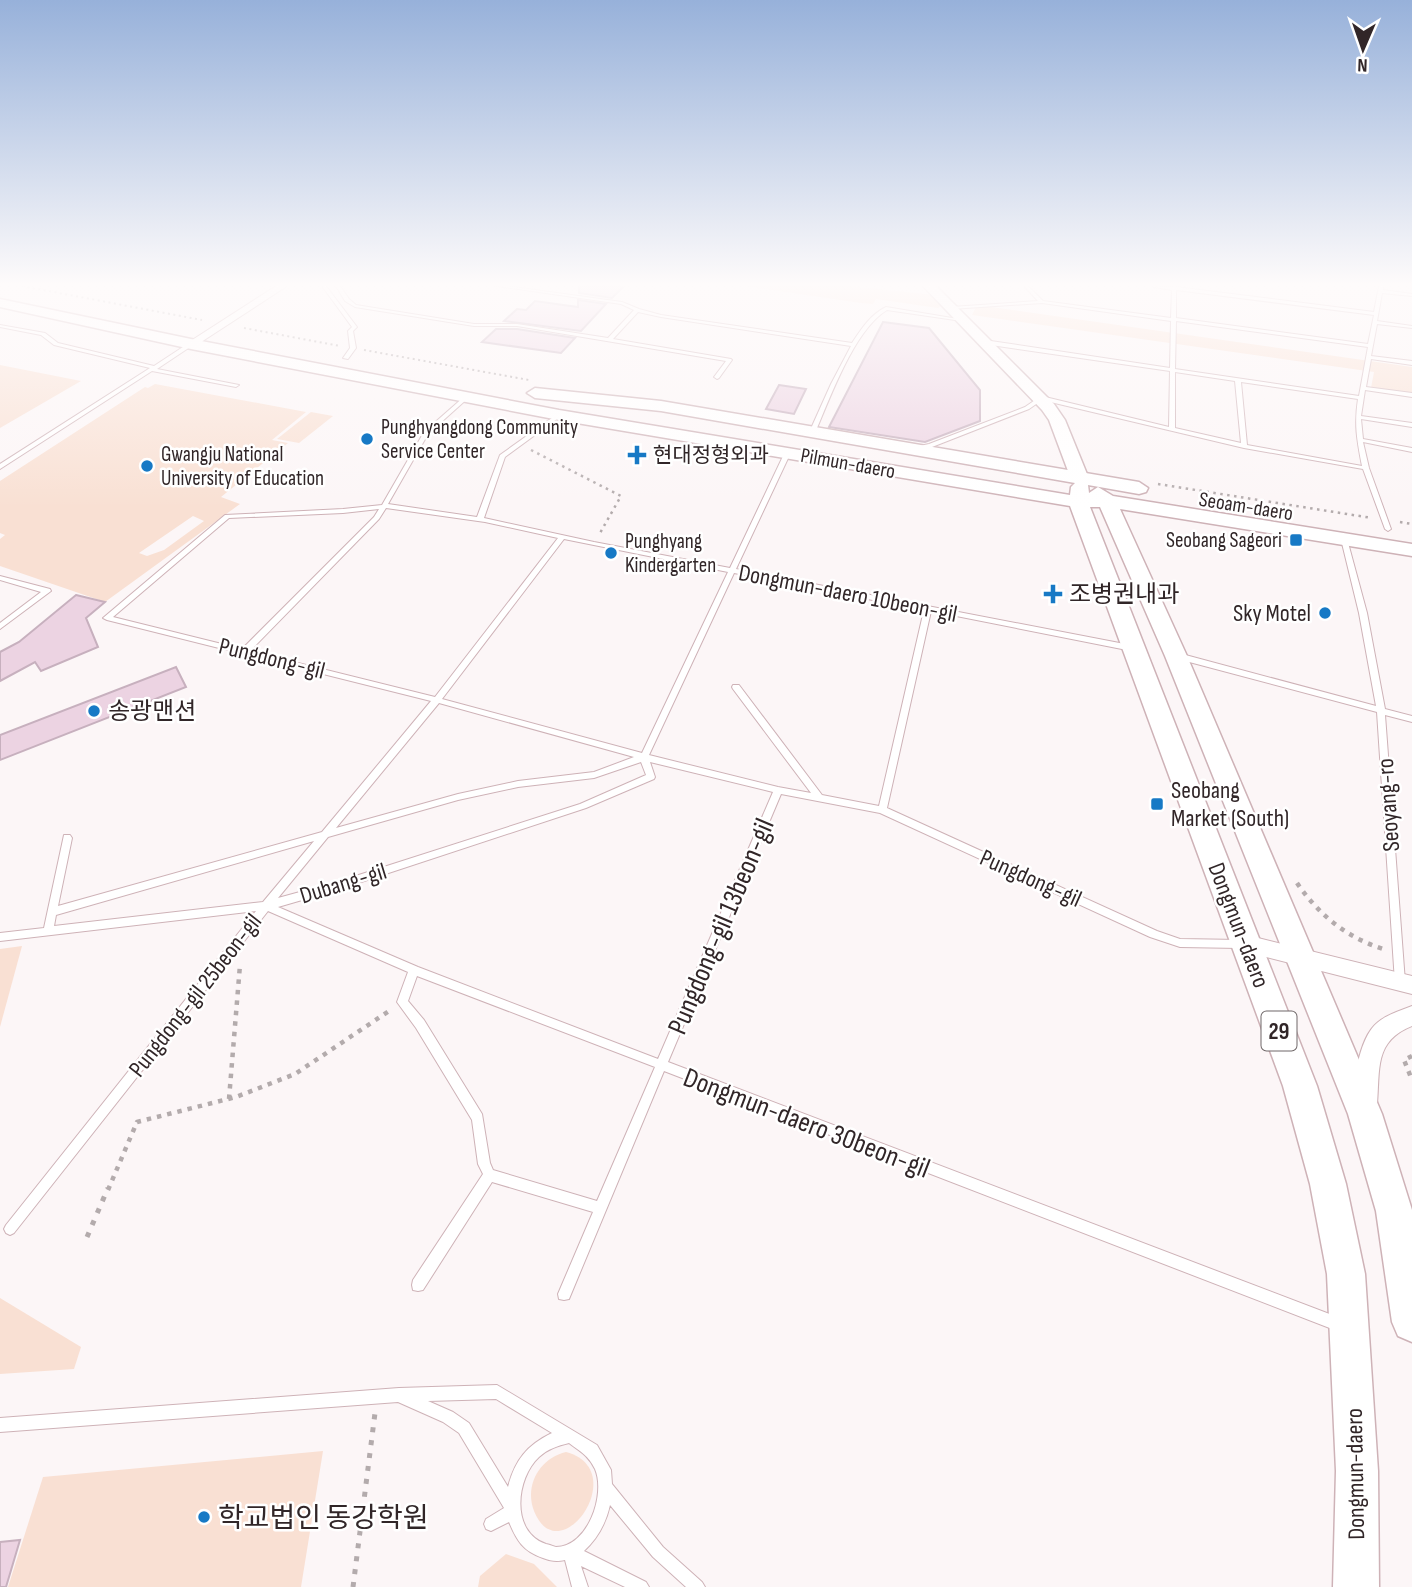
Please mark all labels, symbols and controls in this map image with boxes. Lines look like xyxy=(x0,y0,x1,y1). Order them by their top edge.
north arrow xyxy=(1328,14,1398,84)
text: N xyxy=(1357,53,1368,76)
place label: Punghyangdong Community Service Center xyxy=(381,415,578,464)
marker: Punghyangdong Community Service Center xyxy=(359,431,375,447)
place label: Gwangju National University of Education xyxy=(161,442,324,491)
place label: 현대정형외과 xyxy=(653,443,769,468)
street label: Pilmun-daero xyxy=(799,443,897,484)
marker: 현대정형외과 xyxy=(627,445,647,465)
marker: Gwangju National University of Education xyxy=(139,458,155,474)
street label: Seoam-daero xyxy=(1197,487,1295,526)
place label: Seobang Sageori xyxy=(1166,528,1282,553)
place label: Punghyang Kindergarten xyxy=(625,529,716,578)
marker: Seobang Sageori xyxy=(1288,532,1304,548)
marker: Punghyang Kindergarten xyxy=(603,545,619,561)
street label: Dongmun-daero 10beon-gil xyxy=(736,558,960,629)
place label: 조병권내과 xyxy=(1069,580,1179,609)
marker: 조병권내과 xyxy=(1043,584,1063,604)
place label: Sky Motel xyxy=(1233,599,1311,628)
marker: Sky Motel xyxy=(1317,605,1333,621)
street label: Pungdong-gil xyxy=(216,631,328,686)
place label: 송광맨션 xyxy=(108,697,196,726)
marker: 송광맨션 xyxy=(86,703,102,719)
street label: Seoyang-ro xyxy=(1371,757,1406,853)
place label: Seobang Market (South) xyxy=(1171,776,1289,833)
marker: Seobang Market (South) xyxy=(1149,796,1165,812)
street label: Pungdong-gil 13beon-gil xyxy=(661,814,782,1039)
street label: Pungdong-gil xyxy=(976,843,1086,914)
street label: Dubang-gil xyxy=(296,857,390,910)
street label: Dongmun-daero xyxy=(1201,859,1276,992)
street label: Pungdong-gil 25beon-gil xyxy=(123,908,268,1083)
road number: 29 xyxy=(1262,1012,1296,1050)
street label: Dongmun-daero 30beon-gil xyxy=(679,1061,934,1186)
street label: Dongmun-daero xyxy=(1340,1408,1371,1540)
place label: 학교법인 동강학원 xyxy=(218,1502,429,1535)
marker: 학교법인 동강학원 xyxy=(196,1509,212,1525)

